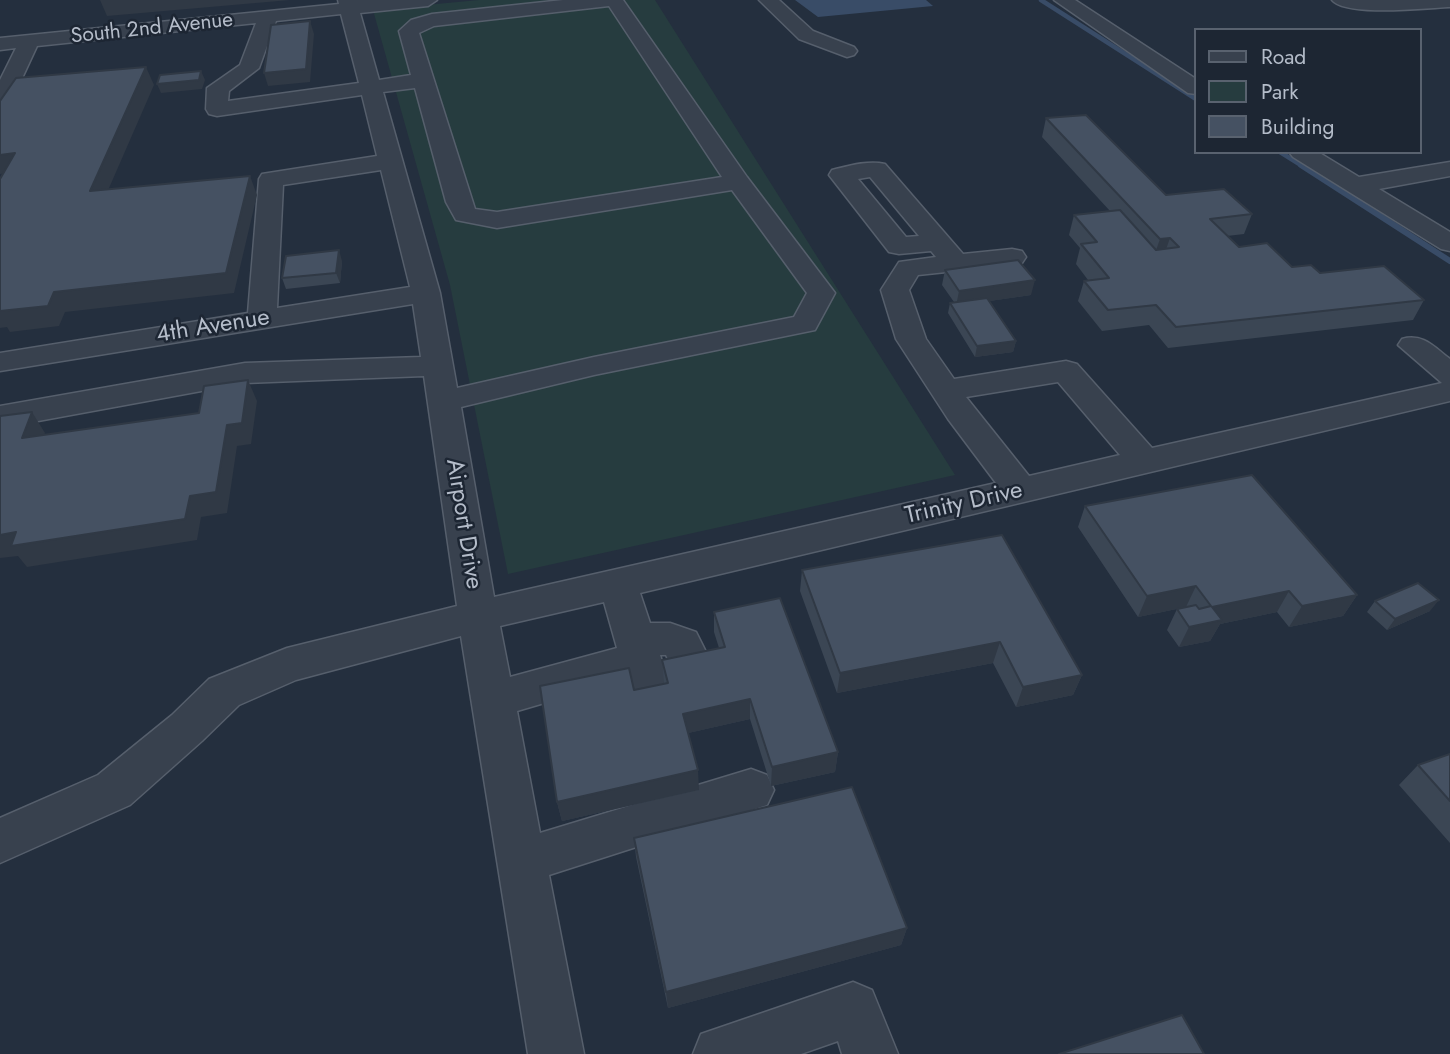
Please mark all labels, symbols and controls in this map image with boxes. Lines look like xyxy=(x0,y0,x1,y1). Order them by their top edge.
street label: South 2nd Avenue xyxy=(70,8,234,50)
legend xyxy=(1194,28,1422,154)
text: Road xyxy=(1261,42,1306,72)
text: Park xyxy=(1261,77,1298,107)
text: Building xyxy=(1261,112,1334,142)
street label: 4th Avenue xyxy=(154,304,272,350)
street label: Airport Drive xyxy=(438,457,488,591)
street label: Trinity Drive xyxy=(903,477,1025,531)

